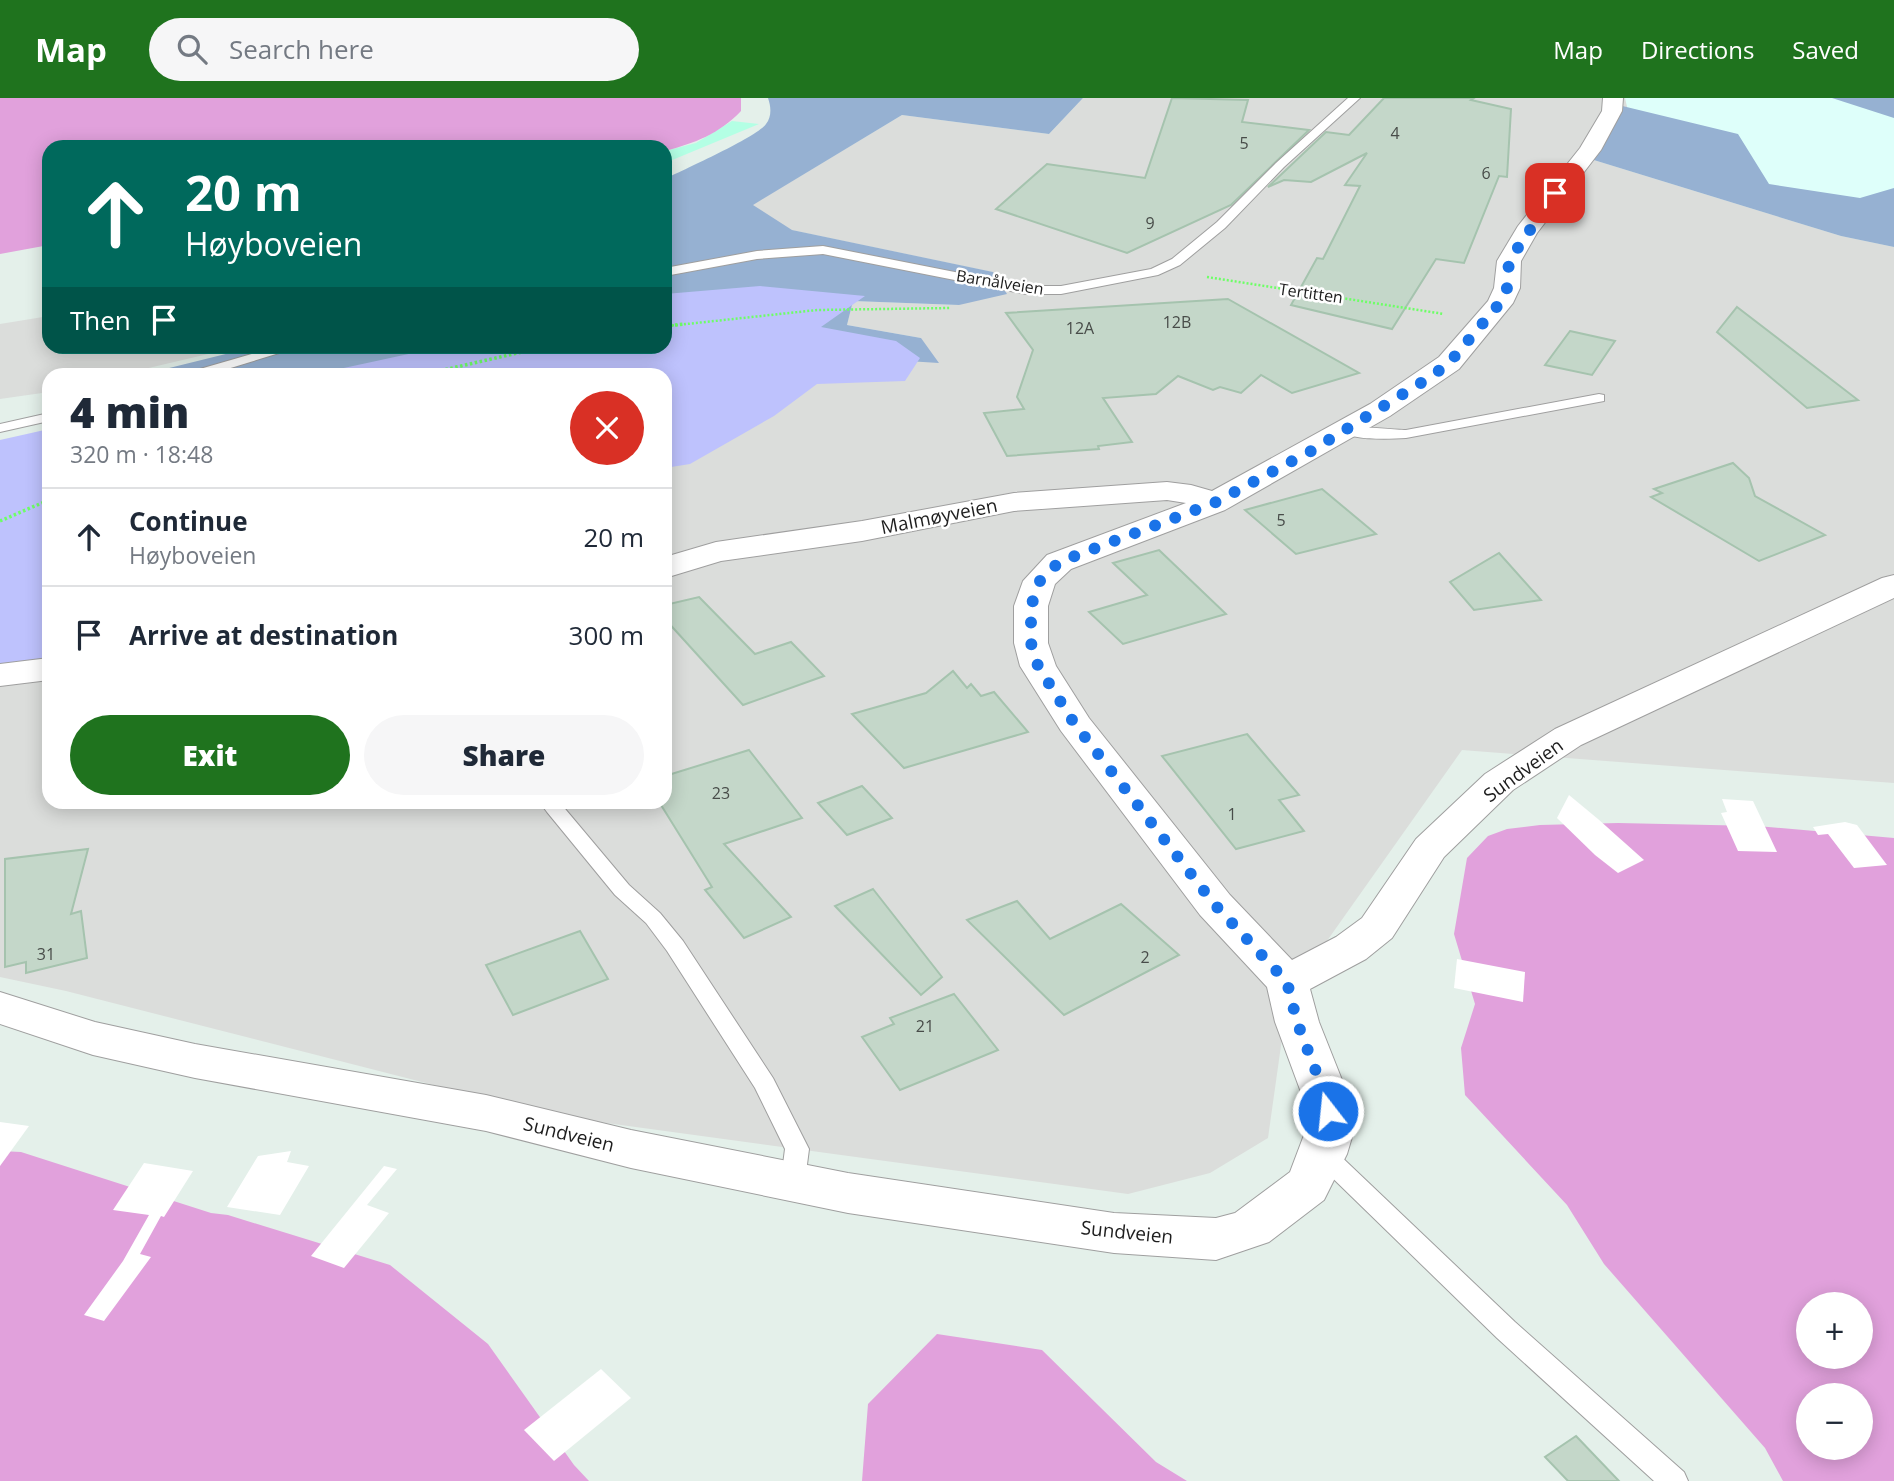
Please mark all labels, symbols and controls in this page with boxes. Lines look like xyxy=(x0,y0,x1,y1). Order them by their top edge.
search box xyxy=(149,18,639,81)
text: Map xyxy=(35,27,107,72)
icon: search xyxy=(173,30,211,68)
text: Search here xyxy=(229,31,374,67)
text: Map xyxy=(1553,33,1603,66)
text: Directions xyxy=(1641,33,1754,66)
text: Saved xyxy=(1792,33,1859,66)
house number: 4 xyxy=(1390,122,1400,144)
house number: 5 xyxy=(1239,132,1249,154)
text: 20 m xyxy=(185,159,302,225)
house number: 6 xyxy=(1481,162,1491,184)
pin xyxy=(1525,163,1585,223)
icon: ahead xyxy=(70,168,161,259)
icon: arrive xyxy=(1536,174,1574,212)
house number: 9 xyxy=(1145,212,1155,234)
text: Høyboveien xyxy=(185,222,362,265)
street label: Barnålveien xyxy=(955,264,1045,300)
street label: Tertitten xyxy=(1278,278,1344,308)
icon: arrive xyxy=(145,301,183,339)
text: Then xyxy=(70,302,131,338)
house number: 12B xyxy=(1163,311,1191,333)
house number: 12A xyxy=(1066,317,1095,339)
text: 4 min xyxy=(70,383,189,440)
button: close xyxy=(570,391,644,465)
text: 320 m · 18:48 xyxy=(70,438,213,470)
street label: Malmøyveien xyxy=(878,492,1000,540)
text: Continue xyxy=(129,503,248,539)
house number: 5 xyxy=(1276,509,1286,531)
icon: ahead xyxy=(70,518,108,556)
text: 20 m xyxy=(583,519,644,555)
text: Høyboveien xyxy=(129,539,256,571)
icon: arrive xyxy=(70,616,108,654)
text: Arrive at destination xyxy=(129,617,398,653)
text: 300 m xyxy=(569,617,644,653)
button: Exit xyxy=(70,715,350,795)
button: Share xyxy=(364,715,644,795)
street label: Sundveien xyxy=(1478,732,1568,808)
house number: 23 xyxy=(712,782,730,804)
house number: 1 xyxy=(1227,803,1237,825)
house number: 31 xyxy=(37,943,55,965)
house number: 2 xyxy=(1140,946,1150,968)
house number: 21 xyxy=(916,1015,934,1037)
position arrow xyxy=(1291,1074,1365,1148)
street label: Sundveien xyxy=(521,1110,617,1158)
street label: Sundveien xyxy=(1080,1214,1174,1250)
map controls xyxy=(1796,1292,1873,1460)
button: + xyxy=(1796,1292,1873,1369)
button: − xyxy=(1796,1383,1873,1460)

